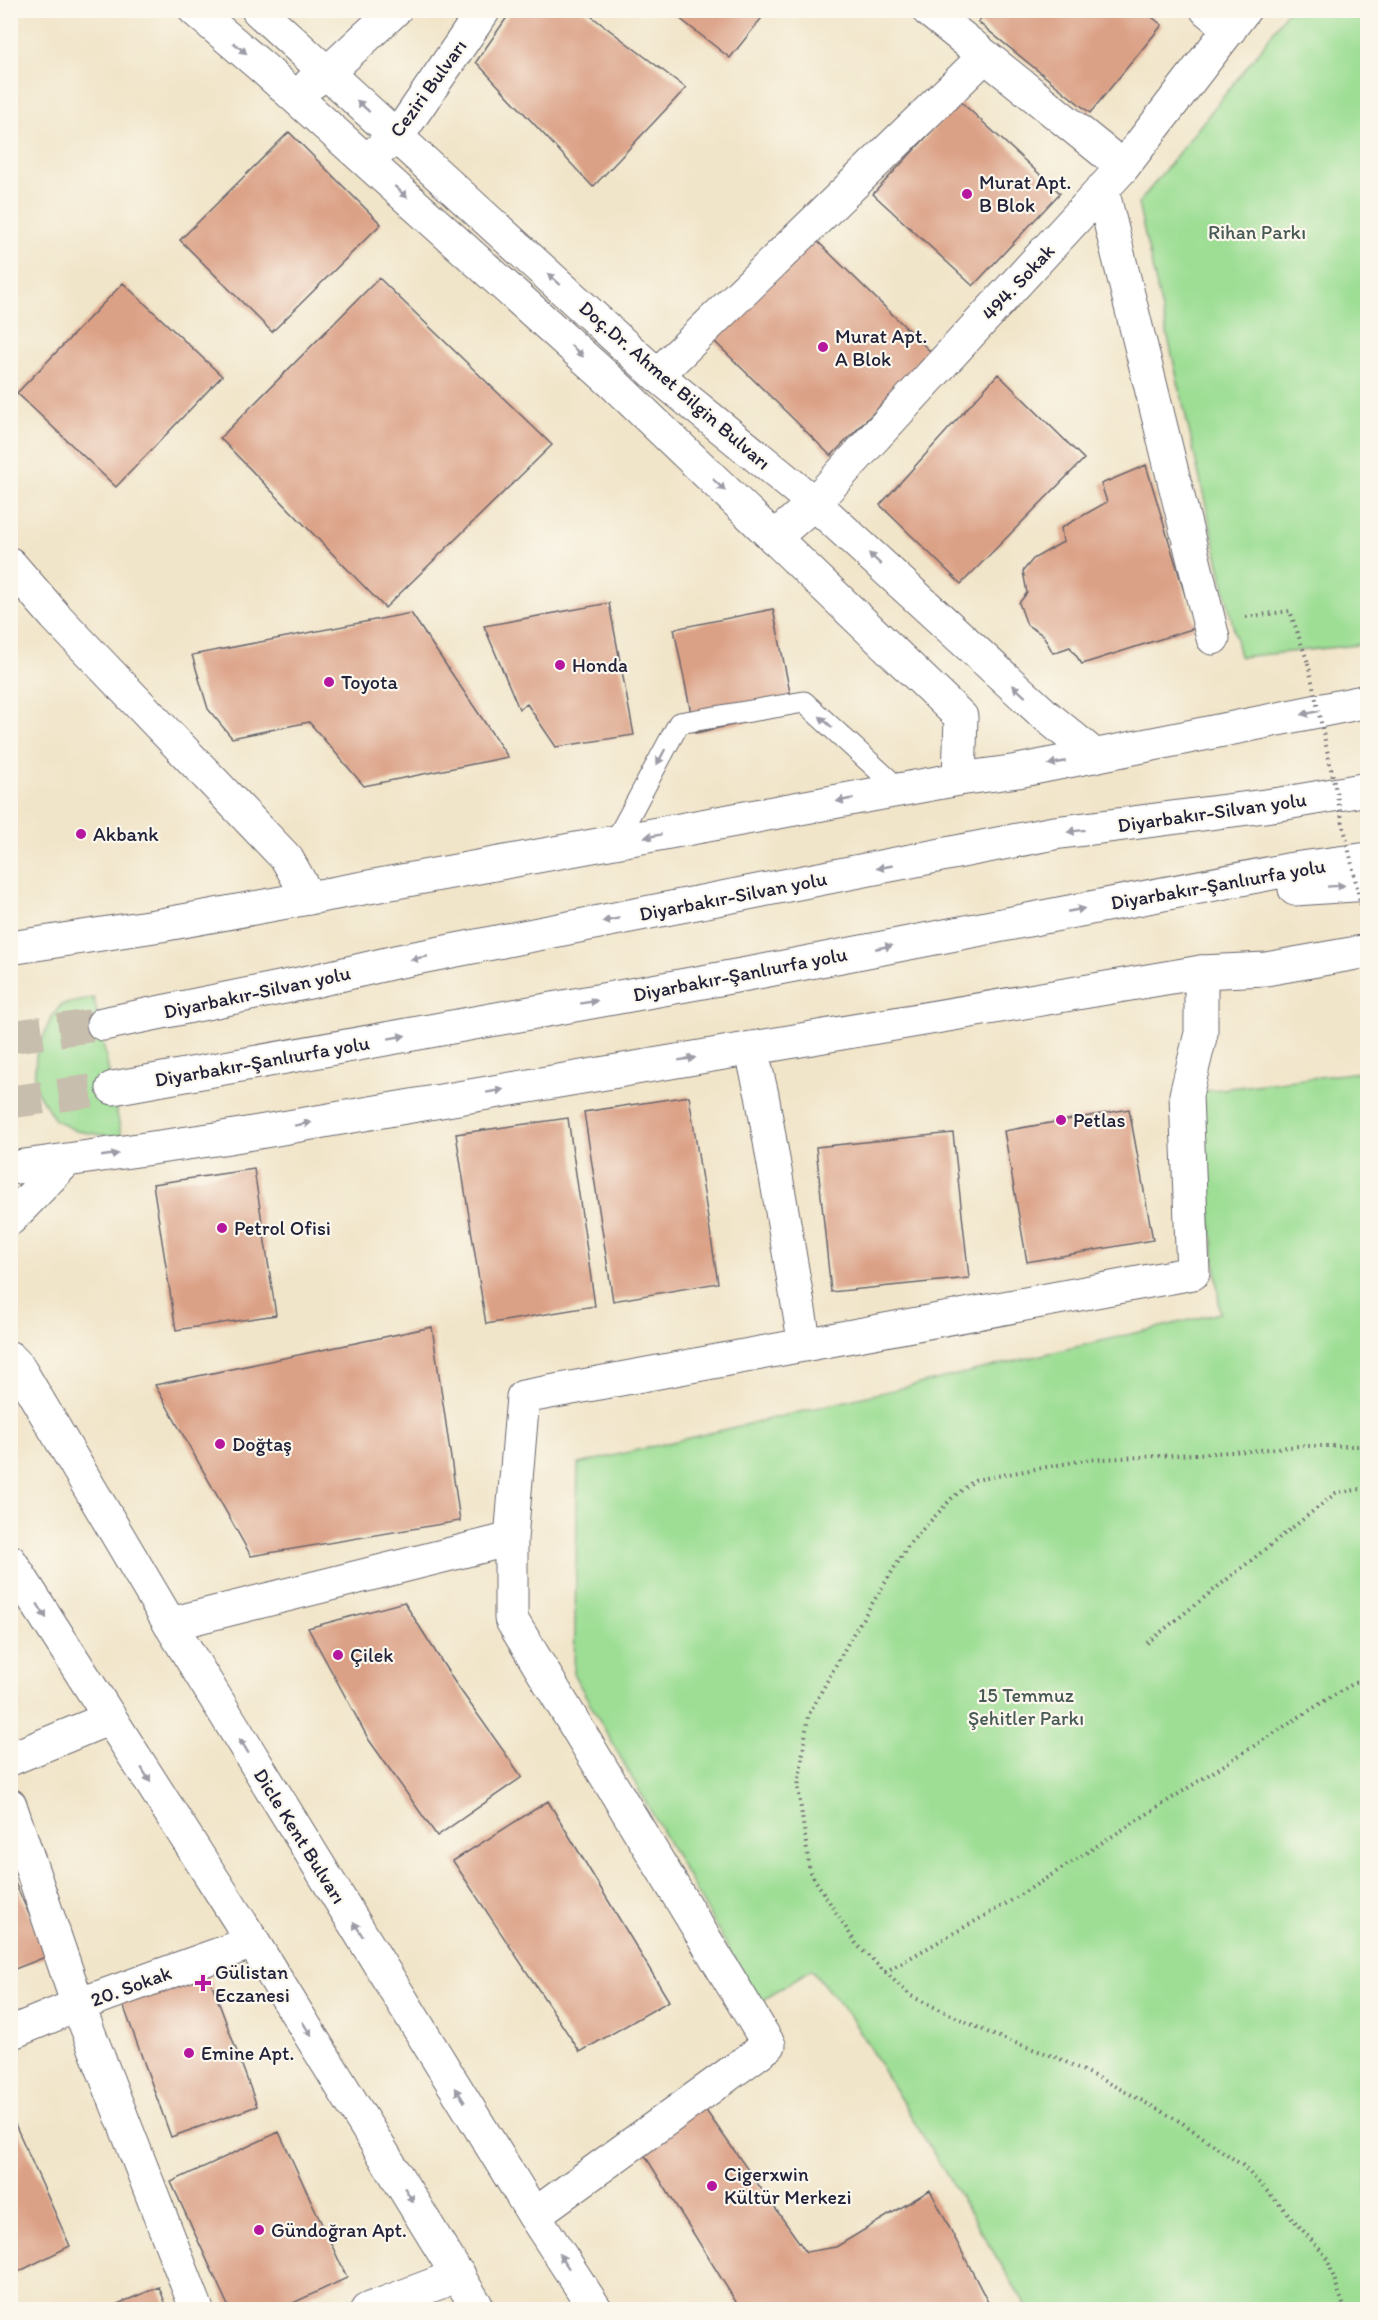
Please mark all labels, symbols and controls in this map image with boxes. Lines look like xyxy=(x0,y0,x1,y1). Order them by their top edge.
street label: Ceziri Bulvarı xyxy=(384,34,472,142)
one-way arrow xyxy=(232,41,247,54)
one-way arrow xyxy=(356,100,371,113)
place label: Murat Apt. B Blok xyxy=(979,170,1071,217)
one-way arrow xyxy=(393,185,408,198)
marker: Murat Apt. B Blok xyxy=(960,187,974,201)
park label: Rihan Parkı xyxy=(1208,220,1306,244)
street label: 494. Sokak xyxy=(977,239,1059,325)
one-way arrow xyxy=(547,273,562,286)
street label: Doç.Dr. Ahmet Bilgin Bulvarı xyxy=(574,295,776,475)
place label: Murat Apt. A Blok xyxy=(835,324,927,371)
marker: Murat Apt. A Blok xyxy=(816,340,830,354)
one-way arrow xyxy=(569,344,584,357)
one-way arrow xyxy=(711,478,726,492)
one-way arrow xyxy=(868,553,883,566)
place label: Honda xyxy=(572,653,628,677)
marker: Honda xyxy=(553,658,567,672)
place label: Toyota xyxy=(341,670,398,694)
marker: Toyota xyxy=(322,675,336,689)
one-way arrow xyxy=(1011,684,1026,698)
one-way arrow xyxy=(1301,709,1320,718)
one-way arrow xyxy=(819,715,834,729)
one-way arrow xyxy=(656,749,666,766)
one-way arrow xyxy=(1048,759,1067,768)
street label: Diyarbakır-Silvan yolu xyxy=(1116,787,1308,837)
one-way arrow xyxy=(835,796,854,805)
place label: Akbank xyxy=(93,822,159,846)
one-way arrow xyxy=(1067,826,1086,835)
marker: Akbank xyxy=(74,827,88,841)
one-way arrow xyxy=(643,832,662,841)
street label: Diyarbakır-Şanlıurfa yolu xyxy=(1109,853,1327,915)
one-way arrow xyxy=(875,863,894,872)
street label: Diyarbakır-Silvan yolu xyxy=(637,866,829,926)
one-way arrow xyxy=(1327,881,1346,891)
one-way arrow xyxy=(1066,905,1085,914)
one-way arrow xyxy=(601,916,620,925)
street label: Diyarbakır-Şanlıurfa yolu xyxy=(631,941,849,1007)
one-way arrow xyxy=(875,942,894,951)
one-way arrow xyxy=(410,954,429,963)
street label: Diyarbakır-Silvan yolu xyxy=(161,960,353,1024)
one-way arrow xyxy=(580,997,599,1006)
street label: Diyarbakır-Şanlıurfa yolu xyxy=(153,1030,371,1092)
one-way arrow xyxy=(388,1032,407,1041)
one-way arrow xyxy=(678,1054,697,1063)
one-way arrow xyxy=(485,1086,504,1095)
place label: Petlas xyxy=(1073,1108,1125,1132)
marker: Petlas xyxy=(1054,1113,1068,1127)
one-way arrow xyxy=(293,1119,312,1128)
one-way arrow xyxy=(101,1150,120,1159)
place label: Petrol Ofisi xyxy=(234,1216,331,1240)
marker: Petrol Ofisi xyxy=(215,1221,229,1235)
place label: Doğtaş xyxy=(232,1432,292,1456)
marker: Doğtaş xyxy=(213,1437,227,1451)
one-way arrow xyxy=(36,1603,47,1619)
place label: Çilek xyxy=(350,1643,393,1667)
marker: Çilek xyxy=(331,1648,345,1662)
park label: 15 Temmuz Şehitler Parkı xyxy=(968,1683,1084,1730)
one-way arrow xyxy=(239,1738,250,1754)
street label: Dicle Kent Bulvarı xyxy=(249,1764,351,1908)
one-way arrow xyxy=(141,1767,152,1783)
one-way arrow xyxy=(352,1921,363,1937)
street label: 20. Sokak xyxy=(87,1960,175,2012)
place label: Gülistan Eczanesi xyxy=(215,1960,290,2007)
marker: Gülistan Eczanesi xyxy=(196,1976,210,1990)
one-way arrow xyxy=(301,2021,312,2037)
place label: Emine Apt. xyxy=(201,2041,294,2065)
marker: Emine Apt. xyxy=(182,2046,196,2060)
one-way arrow xyxy=(455,2087,466,2103)
place label: Cigerxwin Kültür Merkezi xyxy=(724,2162,851,2209)
marker: Cigerxwin Kültür Merkezi xyxy=(705,2179,719,2193)
one-way arrow xyxy=(404,2187,415,2203)
place label: Gündoğran Apt. xyxy=(271,2218,407,2242)
marker: Gündoğran Apt. xyxy=(252,2223,266,2237)
one-way arrow xyxy=(558,2253,570,2269)

